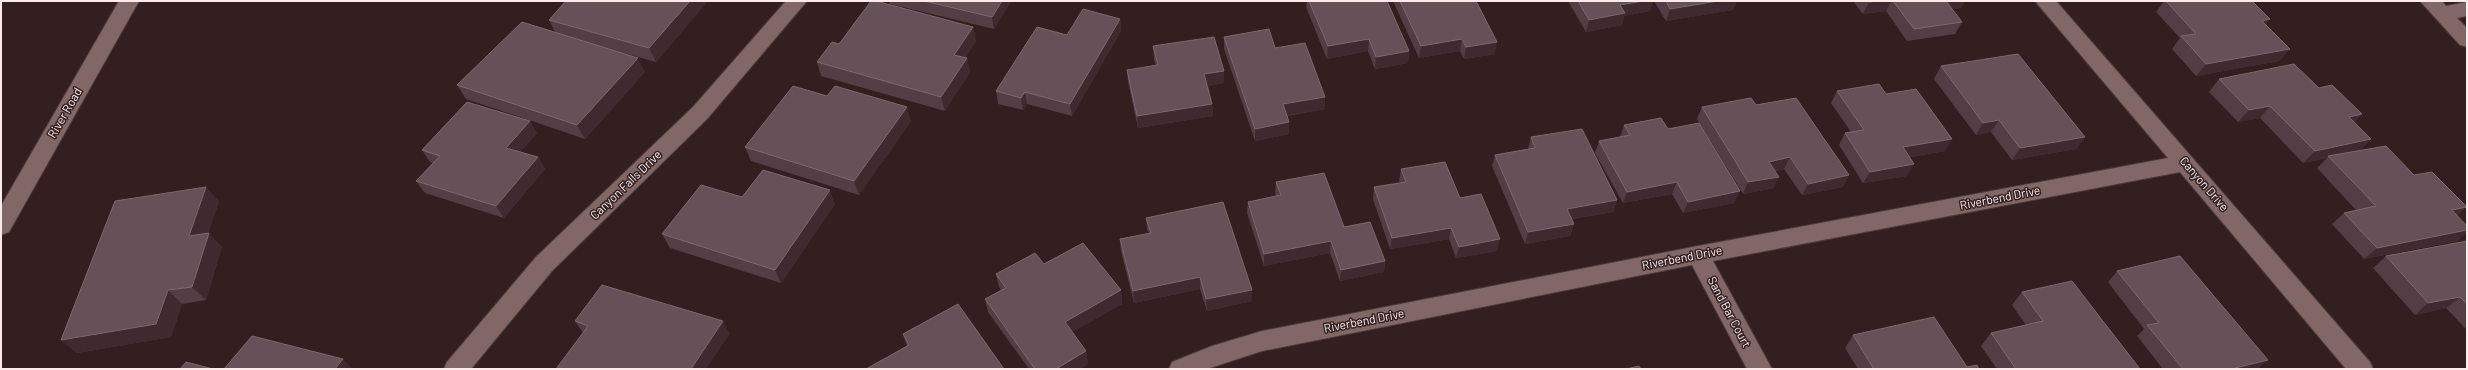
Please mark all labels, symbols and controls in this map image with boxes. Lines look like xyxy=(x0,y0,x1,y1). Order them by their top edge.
street label: River Road xyxy=(44,85,84,140)
street label: Canyon Falls Drive xyxy=(587,147,664,222)
street label: Canyon Drive xyxy=(2177,153,2232,213)
street label: Riverbend Drive xyxy=(1958,182,2041,212)
street label: Riverbend Drive xyxy=(1640,242,1723,272)
street label: Sand Bar Court xyxy=(1705,274,1754,349)
street label: Riverbend Drive xyxy=(1322,305,1405,335)

